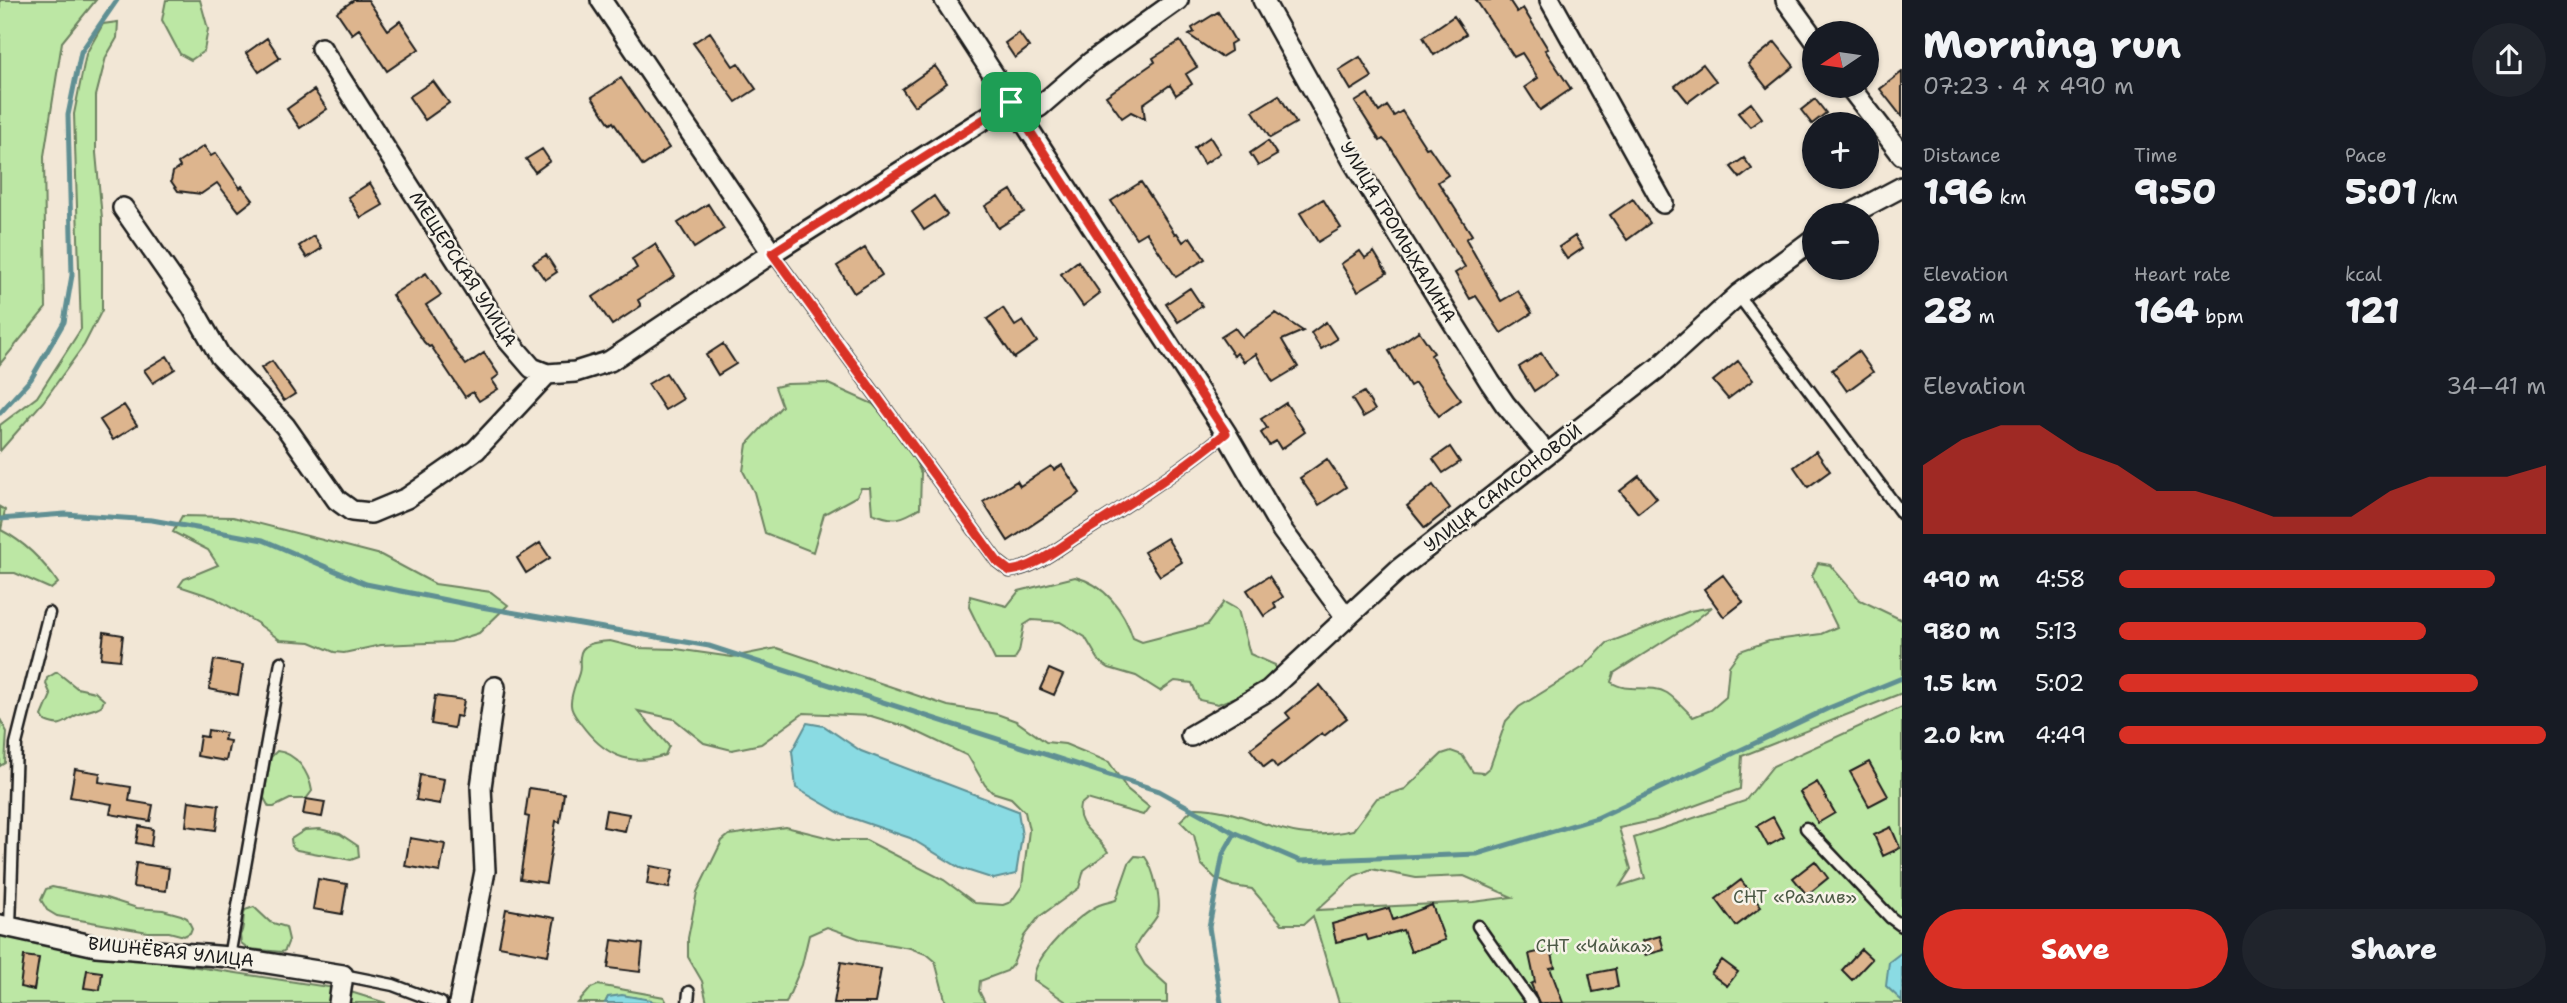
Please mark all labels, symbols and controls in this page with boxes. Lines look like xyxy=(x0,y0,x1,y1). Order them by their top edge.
text: Morning run xyxy=(1923,19,2181,70)
north arrow xyxy=(1802,21,1880,98)
map controls xyxy=(1802,21,1879,280)
button: share xyxy=(2472,23,2546,97)
text: 07:23 · 4 × 490 m xyxy=(1923,71,2134,101)
pin xyxy=(981,72,1041,132)
icon: arrive xyxy=(992,83,1030,121)
button: + xyxy=(1802,112,1879,189)
street label: УЛИЦА ГРОМЫХАЛИНА xyxy=(1334,137,1462,327)
text: Distance xyxy=(1923,143,2001,168)
text: Time xyxy=(2134,143,2178,168)
text: Pace xyxy=(2345,143,2387,168)
text: 1.96 xyxy=(1923,168,1993,215)
text: 9:50 xyxy=(2134,168,2217,215)
text: 5:01 xyxy=(2345,168,2418,215)
text: km xyxy=(1993,185,2026,210)
text: /km xyxy=(2418,185,2458,210)
street label: МЕЩЕРСКАЯ УЛИЦА xyxy=(404,187,522,351)
button: − xyxy=(1802,203,1879,280)
text: Elevation xyxy=(1923,262,2008,287)
text: Heart rate xyxy=(2134,262,2231,287)
text: kcal xyxy=(2345,262,2382,287)
text: 28 xyxy=(1923,287,1972,334)
text: 164 xyxy=(2134,287,2199,334)
text: 121 xyxy=(2345,287,2400,334)
text: m xyxy=(1972,304,1995,329)
text: bpm xyxy=(2199,304,2244,329)
text: Elevation xyxy=(1923,371,2026,401)
text: 34–41 m xyxy=(2446,371,2546,401)
street label: УЛИЦА САМСОНОВОЙ xyxy=(1419,419,1587,557)
text: 490 m xyxy=(1923,564,1999,594)
text: 4:58 xyxy=(2035,564,2086,594)
text: 980 m xyxy=(1923,616,2000,646)
text: 5:13 xyxy=(2035,616,2078,646)
text: 1.5 km xyxy=(1923,668,1997,698)
text: 5:02 xyxy=(2035,668,2085,698)
text: 2.0 km xyxy=(1923,720,2005,750)
text: 4:49 xyxy=(2035,720,2086,750)
park label: СНТ «Разлив» xyxy=(1733,885,1857,909)
button: Save xyxy=(1923,909,2228,989)
button: Share xyxy=(2242,909,2546,989)
street label: ВИШНЁВАЯ УЛИЦА xyxy=(87,931,255,973)
park label: СНТ «Чайка» xyxy=(1536,934,1652,958)

